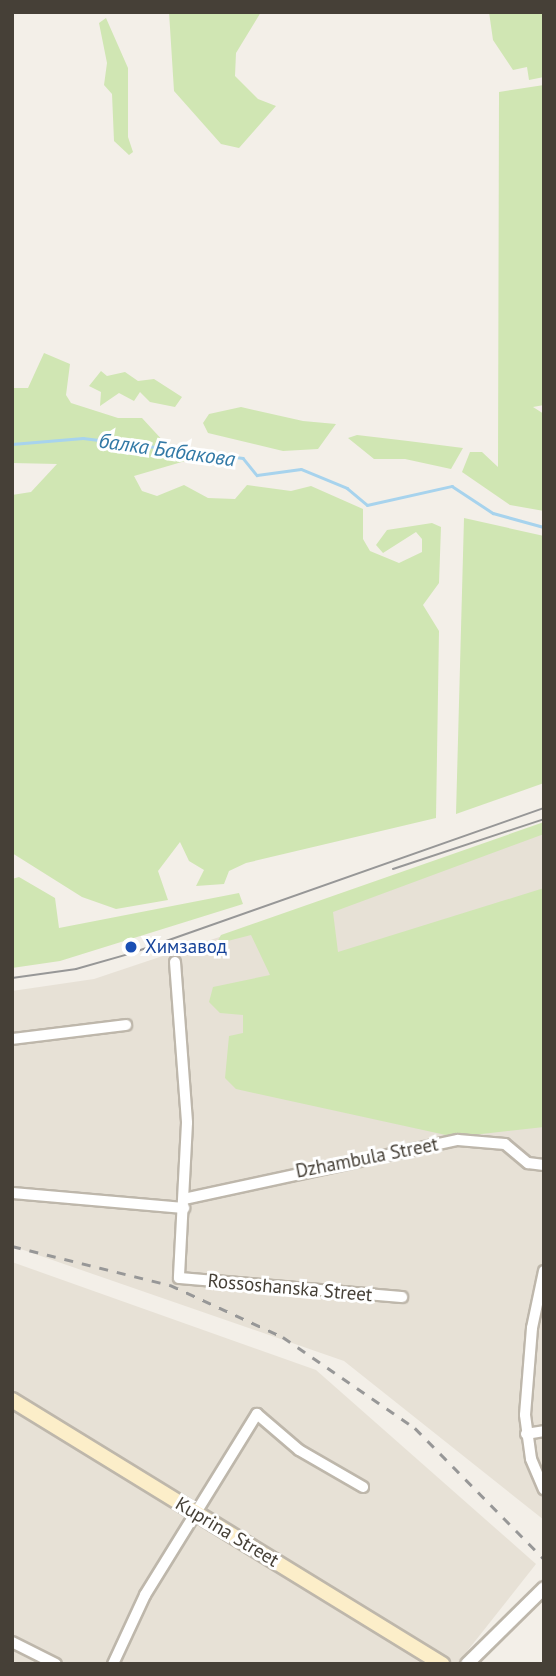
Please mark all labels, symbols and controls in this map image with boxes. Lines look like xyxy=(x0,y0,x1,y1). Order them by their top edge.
water label: балка Бабакова xyxy=(97,428,237,472)
place label: Химзавод xyxy=(145,936,227,958)
marker: Химзавод xyxy=(123,939,139,955)
street label: Dzhambula Street xyxy=(294,1133,440,1183)
street label: Rossoshanska Street xyxy=(207,1269,373,1307)
street label: Kuprina Street xyxy=(171,1492,283,1572)

